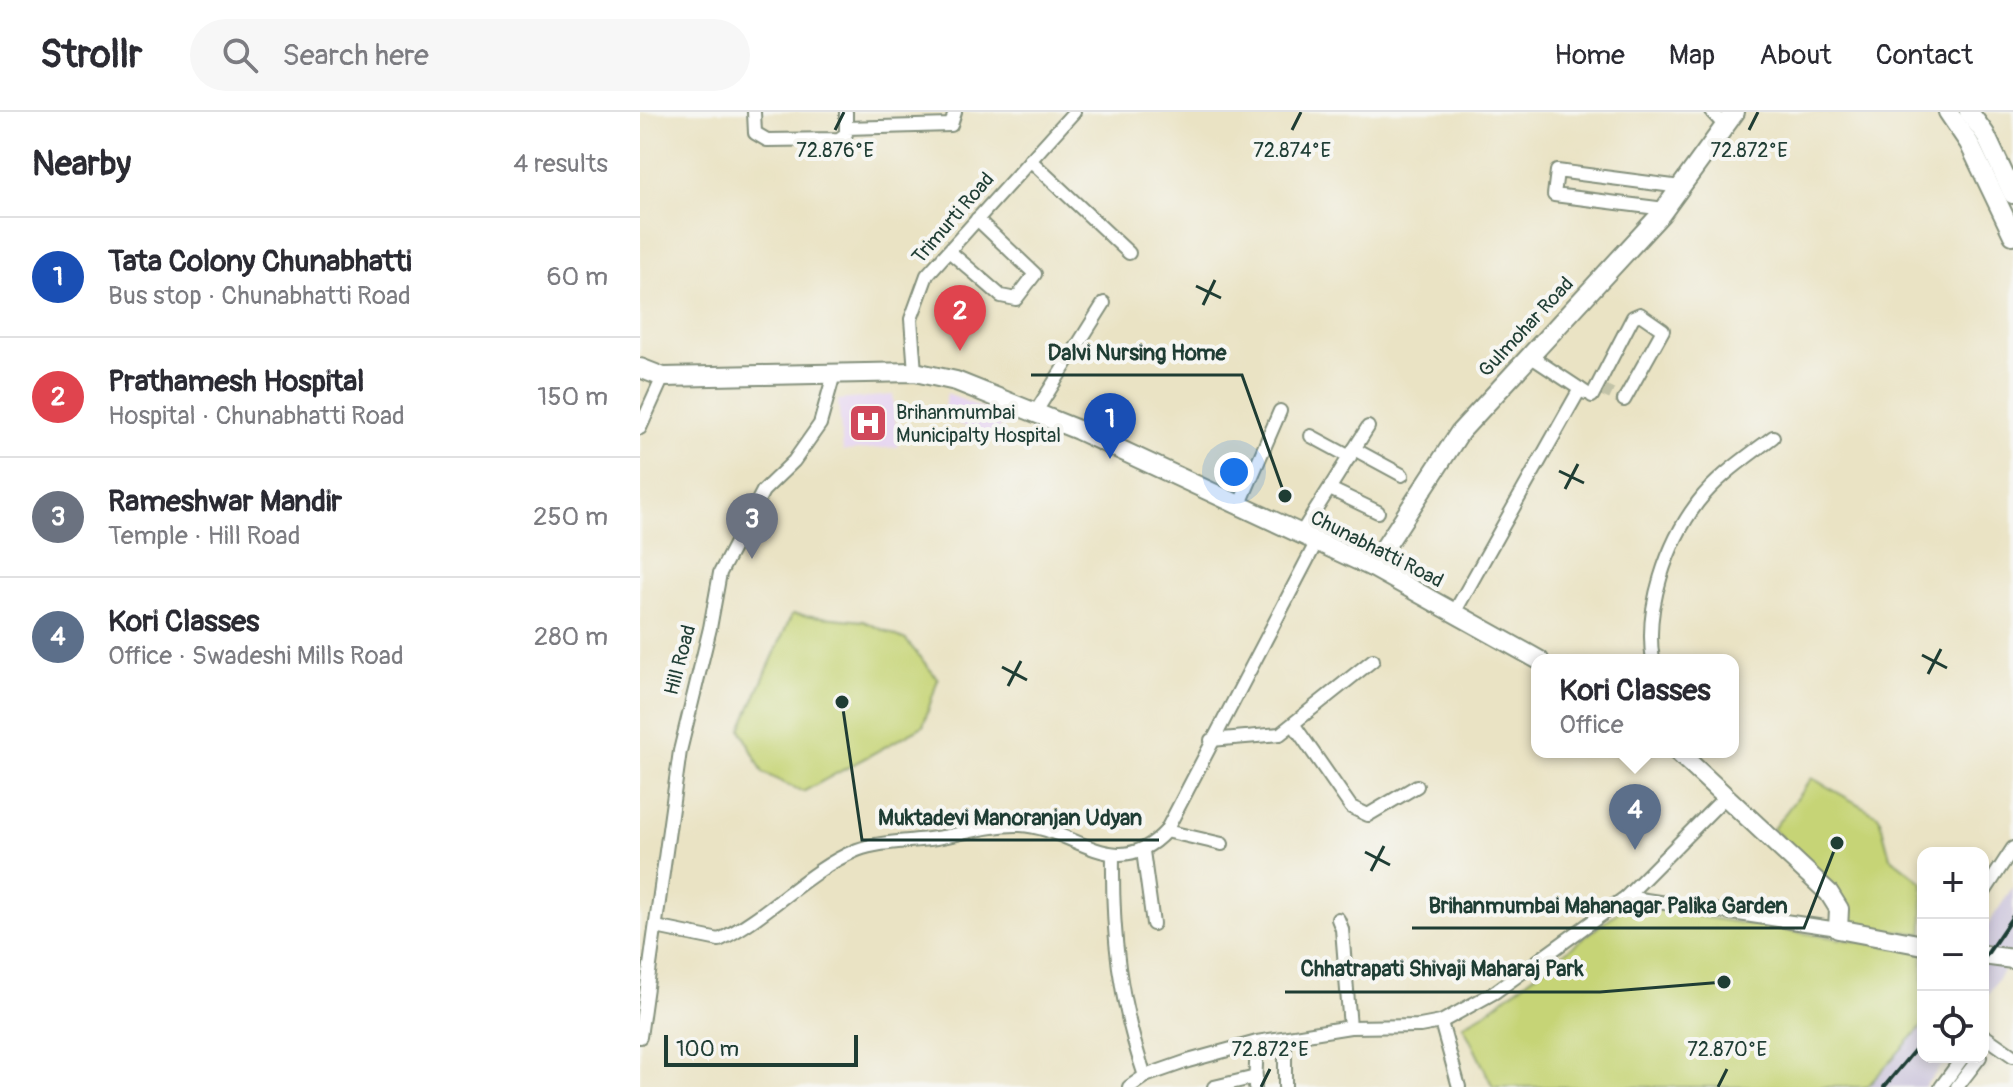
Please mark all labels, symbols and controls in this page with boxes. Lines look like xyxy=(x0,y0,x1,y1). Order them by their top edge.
search box xyxy=(190,19,750,91)
text: Strollr xyxy=(40,31,142,79)
icon: search xyxy=(218,33,262,77)
text: Search here xyxy=(282,37,429,74)
text: Home xyxy=(1554,38,1625,73)
text: Map xyxy=(1669,38,1715,73)
text: About xyxy=(1759,38,1832,73)
text: Contact xyxy=(1876,38,1973,73)
text: 72.876°E xyxy=(796,138,874,163)
text: 72.874°E xyxy=(1253,138,1331,163)
text: 72.872°E xyxy=(1710,138,1788,163)
text: Nearby xyxy=(32,143,131,186)
text: 4 results xyxy=(513,148,608,180)
street label: Trimurti Road xyxy=(906,167,1000,269)
text: Tata Colony Chunabhatti xyxy=(108,243,412,280)
text: 1 xyxy=(53,261,63,293)
text: 60 m xyxy=(546,261,608,293)
street label: Gulmohar Road xyxy=(1473,272,1579,382)
text: Bus stop · Chunabhatti Road xyxy=(108,280,411,312)
pin: 2 xyxy=(934,285,986,351)
callout: Dalvi Nursing Home xyxy=(1031,329,1242,375)
text: Dalvi Nursing Home xyxy=(1048,339,1228,367)
text: Prathamesh Hospital xyxy=(108,363,364,400)
text: 2 xyxy=(51,381,65,413)
text: 150 m xyxy=(537,381,608,413)
pin: 1 xyxy=(1084,393,1136,459)
text: Hospital · Chunabhatti Road xyxy=(108,400,405,432)
place label: Brihanmumbai Municipalty Hospital xyxy=(896,400,1061,448)
hospital icon: Brihanmumbai Municipalty Hospital xyxy=(847,402,889,444)
your location xyxy=(1214,452,1254,492)
text: Rameshwar Mandir xyxy=(108,483,342,520)
pin: 3 xyxy=(726,493,778,559)
text: 3 xyxy=(51,501,65,533)
text: 250 m xyxy=(533,501,608,533)
street label: Chunabhatti Road xyxy=(1306,505,1448,593)
text: Temple · Hill Road xyxy=(108,520,300,552)
text: Kori Classes xyxy=(108,603,259,640)
text: 4 xyxy=(50,621,66,653)
text: 280 m xyxy=(534,621,608,653)
street label: Hill Road xyxy=(659,622,701,698)
text: Office · Swadeshi Mills Road xyxy=(108,640,404,672)
popup xyxy=(1531,654,1739,758)
text: Kori Classes xyxy=(1559,672,1711,709)
text: Office xyxy=(1559,709,1623,741)
pin: 4 xyxy=(1609,784,1661,850)
callout: Muktadevi Manoranjan Udyan xyxy=(862,794,1159,840)
text: Muktadevi Manoranjan Udyan xyxy=(878,804,1142,832)
map controls xyxy=(1917,847,1989,1063)
button: + xyxy=(1917,847,1989,919)
callout: Brihanmumbai Mahanagar Palika Garden xyxy=(1412,882,1804,928)
text: Brihanmumbai Mahanagar Palika Garden xyxy=(1428,892,1788,920)
button: − xyxy=(1917,919,1989,991)
callout: Chhatrapati Shivaji Maharaj Park xyxy=(1285,946,1600,992)
text: Chhatrapati Shivaji Maharaj Park xyxy=(1300,955,1584,983)
button: locate xyxy=(1917,991,1989,1063)
scale bar xyxy=(664,1031,858,1067)
text: 100 m xyxy=(676,1035,739,1063)
text: 72.872°E xyxy=(1231,1037,1309,1062)
text: 72.870°E xyxy=(1687,1037,1767,1062)

